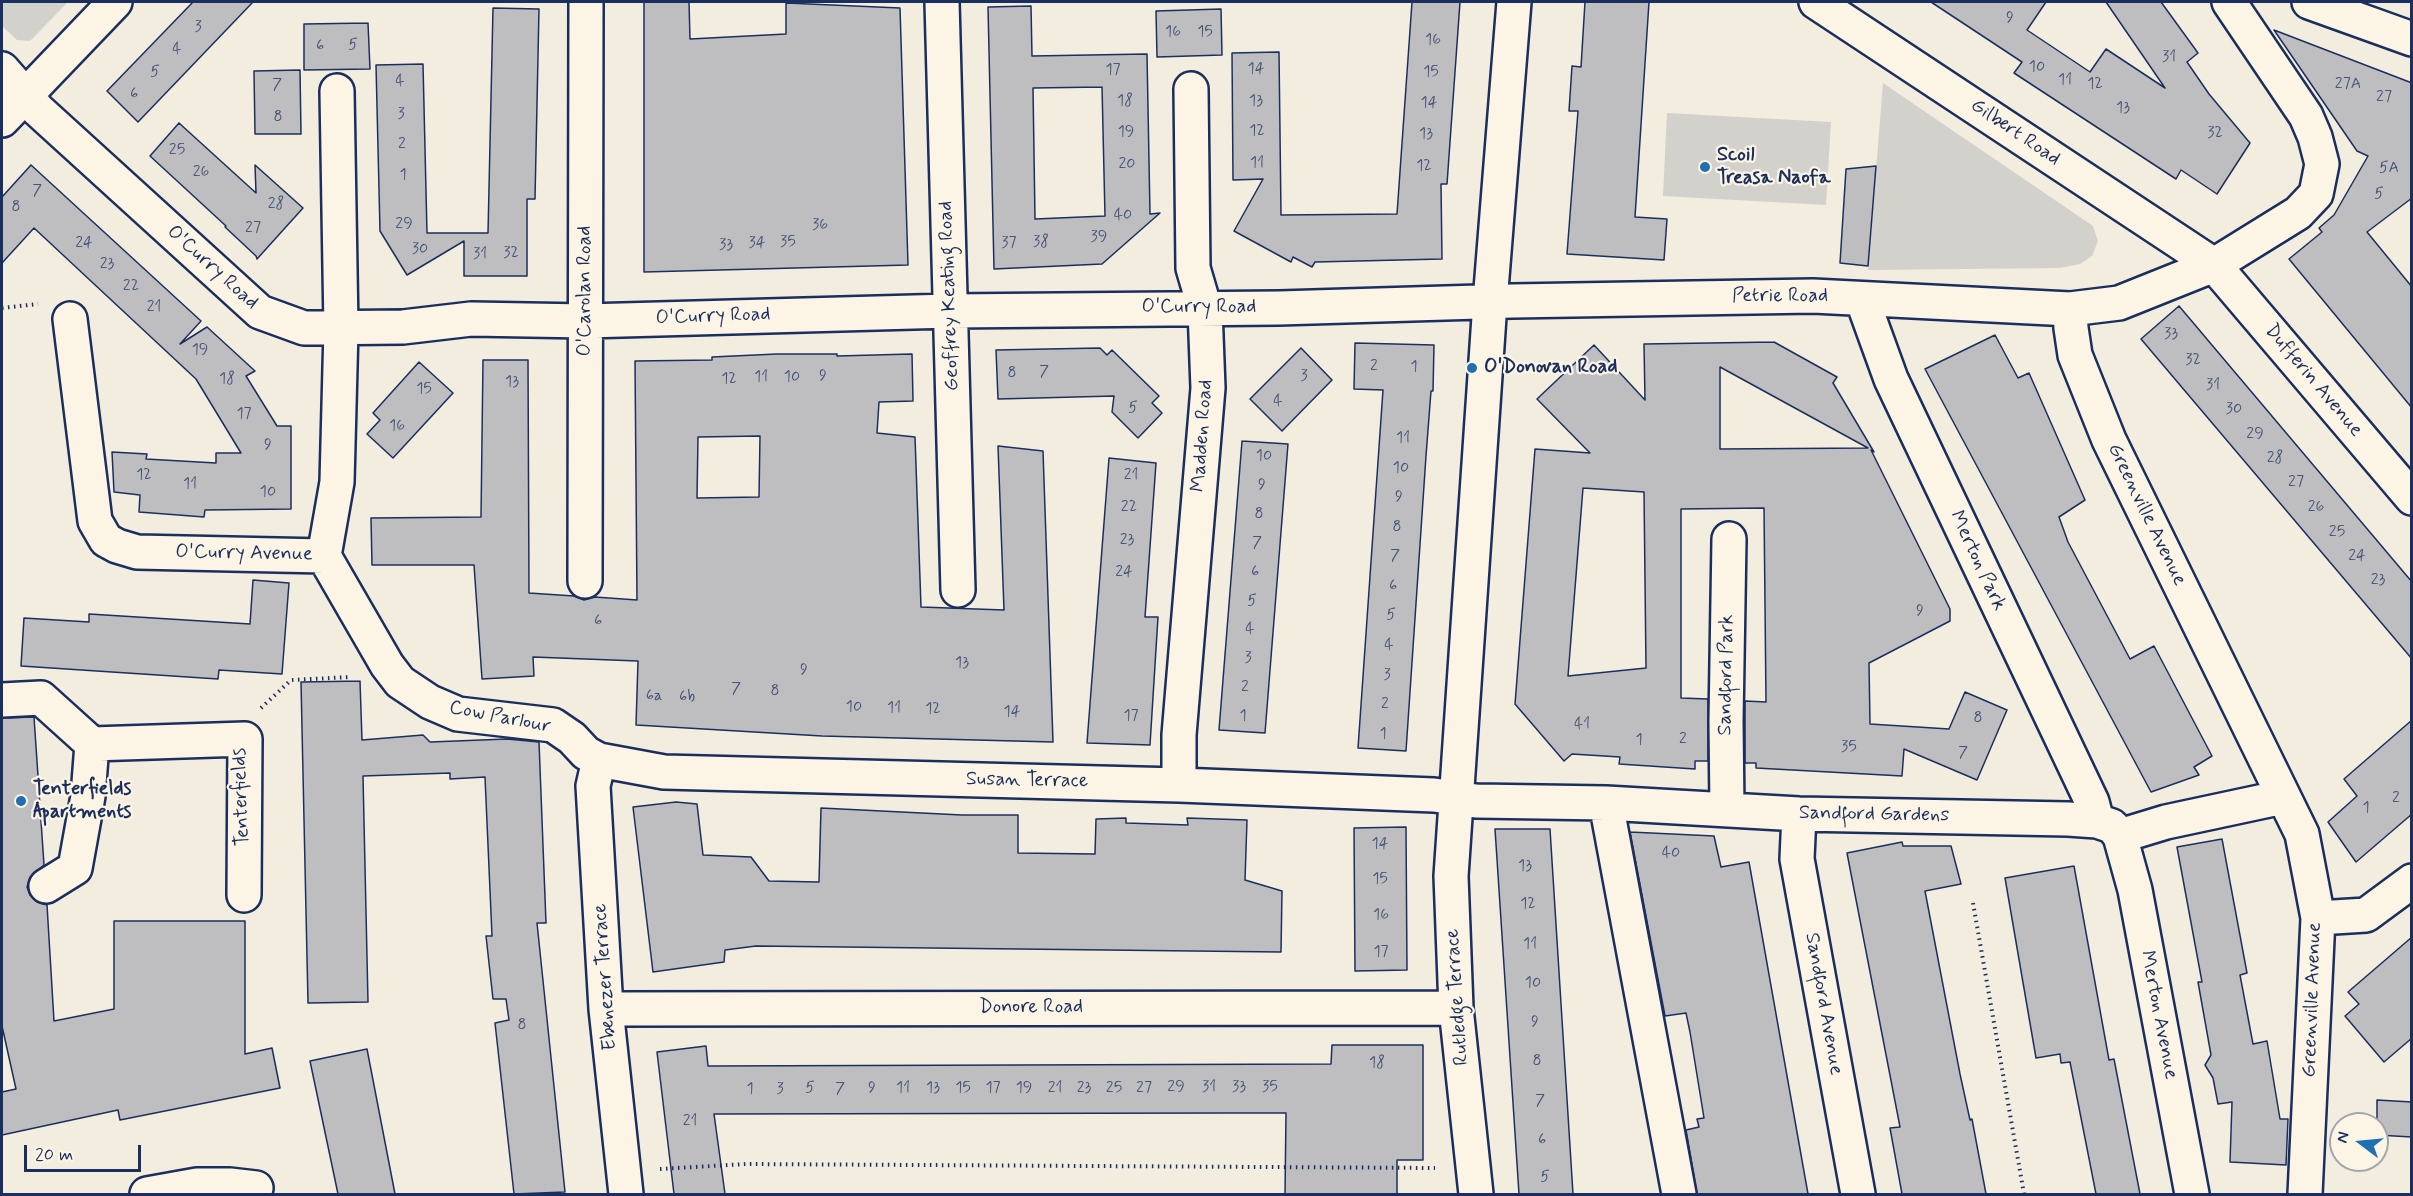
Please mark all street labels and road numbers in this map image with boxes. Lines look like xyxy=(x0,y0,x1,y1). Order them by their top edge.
street label: Gilbert Road xyxy=(1965,94,2065,172)
street label: Geoffrey Keating Road xyxy=(935,200,965,392)
street label: O'Curry Road xyxy=(161,221,263,315)
street label: O'Carolan Road xyxy=(574,226,598,356)
street label: Petrie Road xyxy=(1732,285,1828,309)
street label: O'Curry Road xyxy=(1142,296,1256,320)
street label: O'Curry Road xyxy=(655,303,771,331)
street label: Dufferin Avenue xyxy=(2259,320,2367,442)
street label: Madden Road xyxy=(1187,379,1219,493)
street label: Greenville Avenue xyxy=(2101,440,2191,590)
street label: Merton Park xyxy=(1943,507,2011,615)
street label: O'Curry Avenue xyxy=(175,541,313,567)
street label: Sandford Park xyxy=(1714,614,1740,736)
street label: Cow Parlour xyxy=(447,696,553,740)
street label: Tenterfields xyxy=(228,747,256,847)
street label: Susan Terrace xyxy=(966,768,1088,794)
street label: Sandford Gardens xyxy=(1799,802,1949,828)
street label: Ebenezer Terrace xyxy=(589,903,623,1051)
street label: Greenville Avenue xyxy=(2298,922,2328,1078)
street label: Rutledge Terrace xyxy=(1441,928,1475,1066)
street label: Sandford Avenue xyxy=(1799,931,1847,1077)
street label: Merton Avenue xyxy=(2134,949,2182,1081)
street label: Donore Road xyxy=(979,996,1083,1020)

